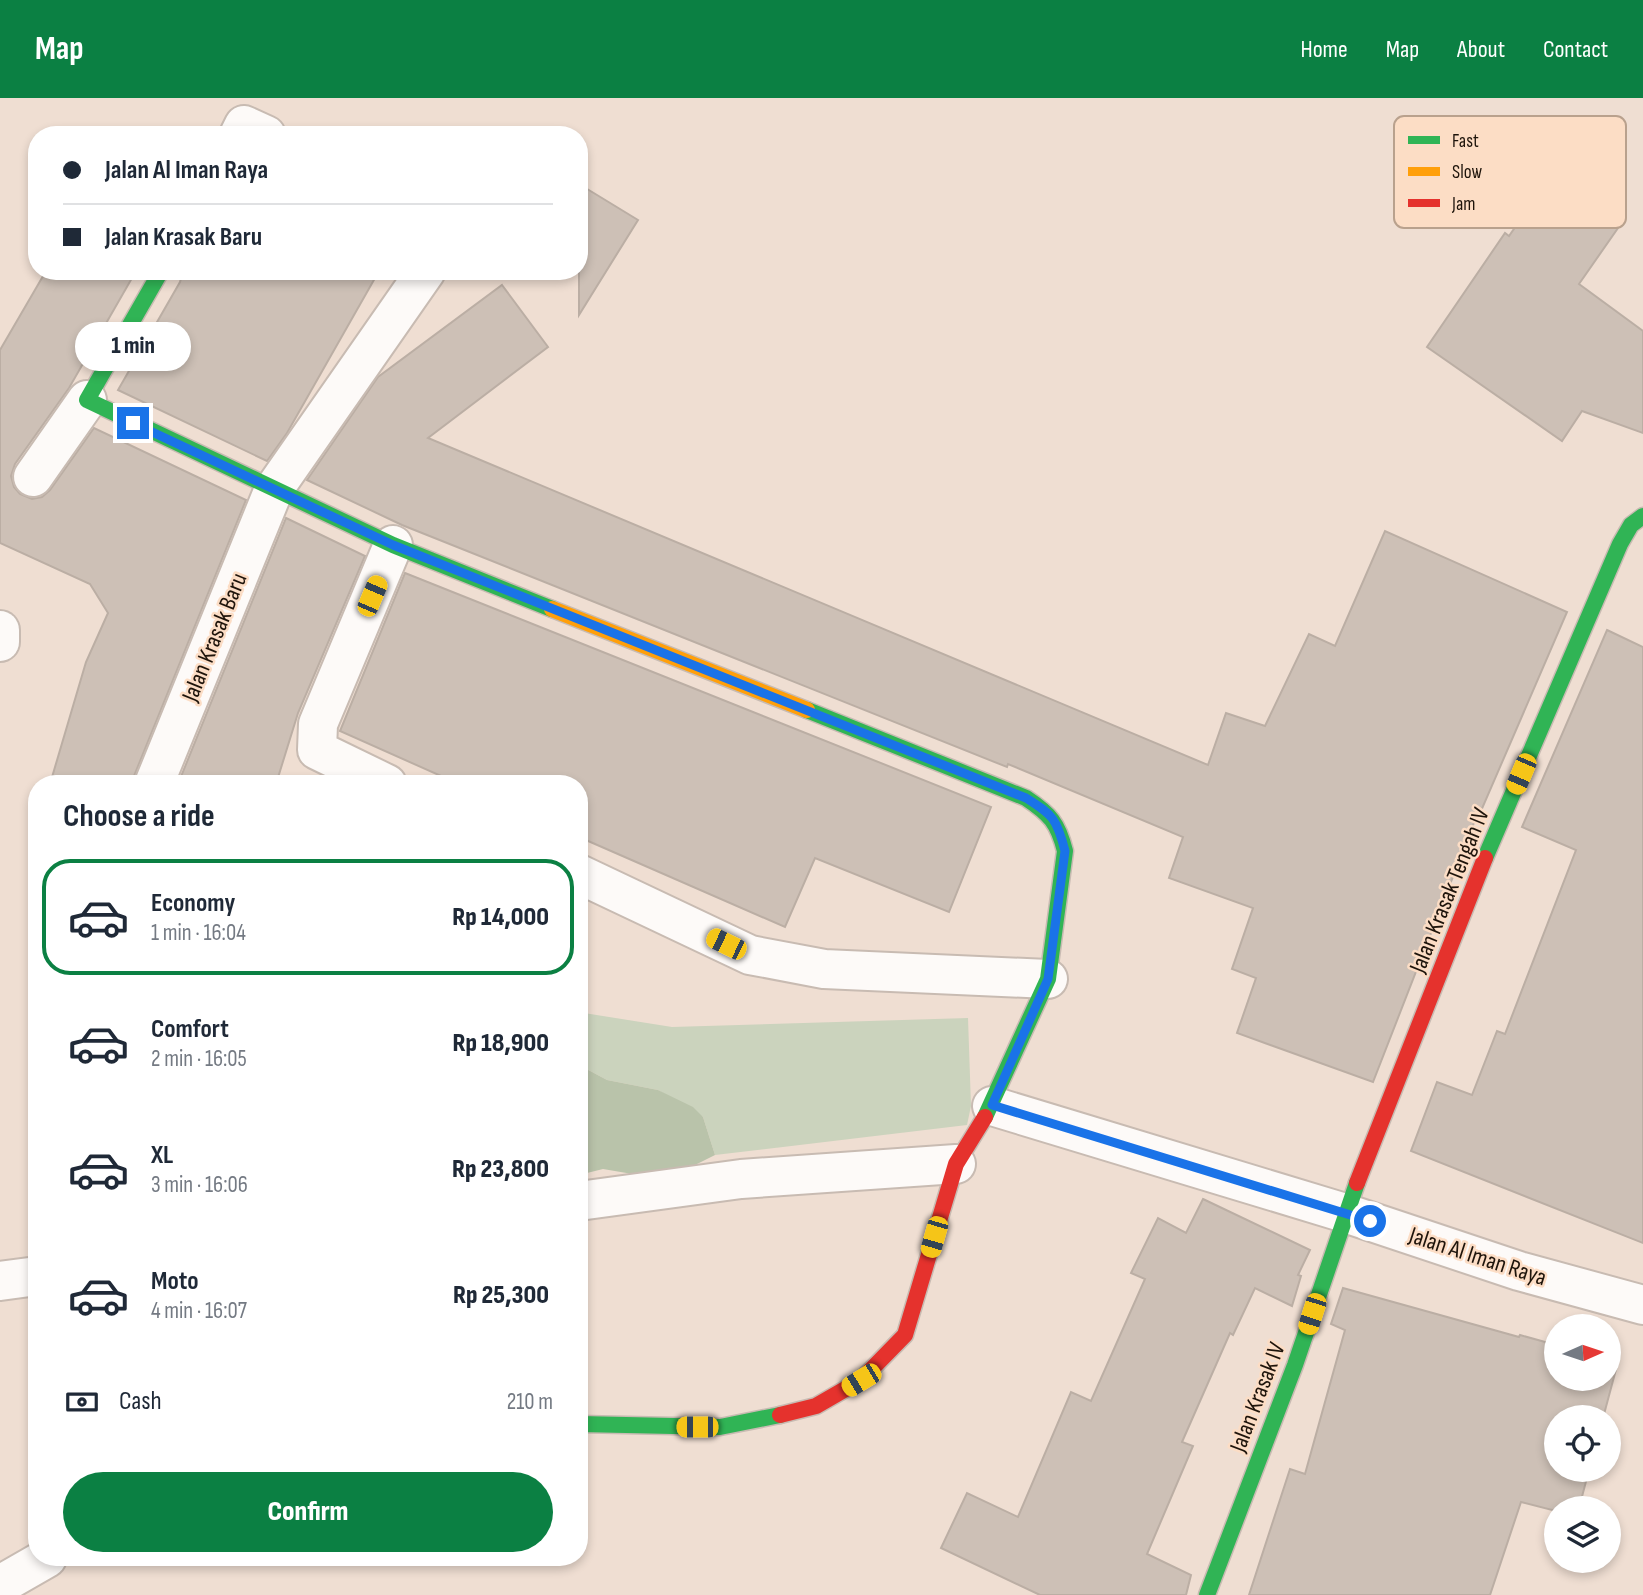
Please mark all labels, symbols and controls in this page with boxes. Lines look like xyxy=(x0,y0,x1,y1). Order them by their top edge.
text: Map xyxy=(35,29,84,69)
text: Home xyxy=(1300,35,1348,64)
text: Map xyxy=(1386,35,1419,64)
text: About xyxy=(1457,35,1505,64)
text: Contact xyxy=(1543,35,1608,64)
legend xyxy=(1394,116,1626,228)
text: Fast xyxy=(1452,130,1479,153)
text: Jalan Al Iman Raya xyxy=(105,155,268,186)
text: Slow xyxy=(1452,161,1482,184)
text: Jam xyxy=(1451,193,1475,216)
text: Jalan Krasak Baru xyxy=(105,222,262,253)
callout: 1 min xyxy=(75,322,191,370)
text: 1 min xyxy=(111,332,155,360)
route end xyxy=(117,407,149,439)
street label: Jalan Krasak Baru xyxy=(175,569,253,707)
car xyxy=(355,573,390,619)
car xyxy=(1504,751,1539,797)
text: Choose a ride xyxy=(63,797,215,836)
street label: Jalan Krasak Tengah IV xyxy=(1403,803,1496,978)
icon: car xyxy=(67,886,130,949)
text: Economy xyxy=(151,888,235,919)
text: Rp 14,000 xyxy=(452,902,549,933)
text: 1 min · 16:04 xyxy=(151,919,246,947)
car xyxy=(703,925,750,963)
icon: car xyxy=(67,1012,130,1075)
text: Comfort xyxy=(151,1014,229,1045)
text: Rp 18,900 xyxy=(452,1028,549,1059)
text: 2 min · 16:05 xyxy=(151,1045,247,1073)
icon: car xyxy=(67,1138,130,1201)
text: XL xyxy=(151,1140,173,1171)
text: Rp 23,800 xyxy=(452,1154,549,1185)
text: 3 min · 16:06 xyxy=(151,1171,248,1199)
route start xyxy=(1354,1205,1386,1237)
car xyxy=(919,1214,950,1260)
street label: Jalan Al Iman Raya xyxy=(1405,1220,1550,1292)
icon: car xyxy=(67,1264,130,1327)
text: Moto xyxy=(151,1266,199,1297)
text: Rp 25,300 xyxy=(453,1280,549,1311)
car xyxy=(1296,1291,1329,1337)
text: 4 min · 16:07 xyxy=(151,1297,247,1325)
north arrow xyxy=(1544,1314,1620,1391)
map controls xyxy=(1544,1314,1621,1573)
street label: Jalan Krasak IV xyxy=(1223,1338,1292,1457)
car xyxy=(838,1360,885,1400)
icon: cash xyxy=(63,1383,101,1421)
text: Cash xyxy=(119,1386,162,1417)
text: 210 m xyxy=(507,1388,553,1416)
button: locate xyxy=(1544,1405,1621,1482)
car xyxy=(677,1417,719,1438)
button: Confirm xyxy=(63,1472,553,1552)
button: layers xyxy=(1544,1496,1621,1573)

